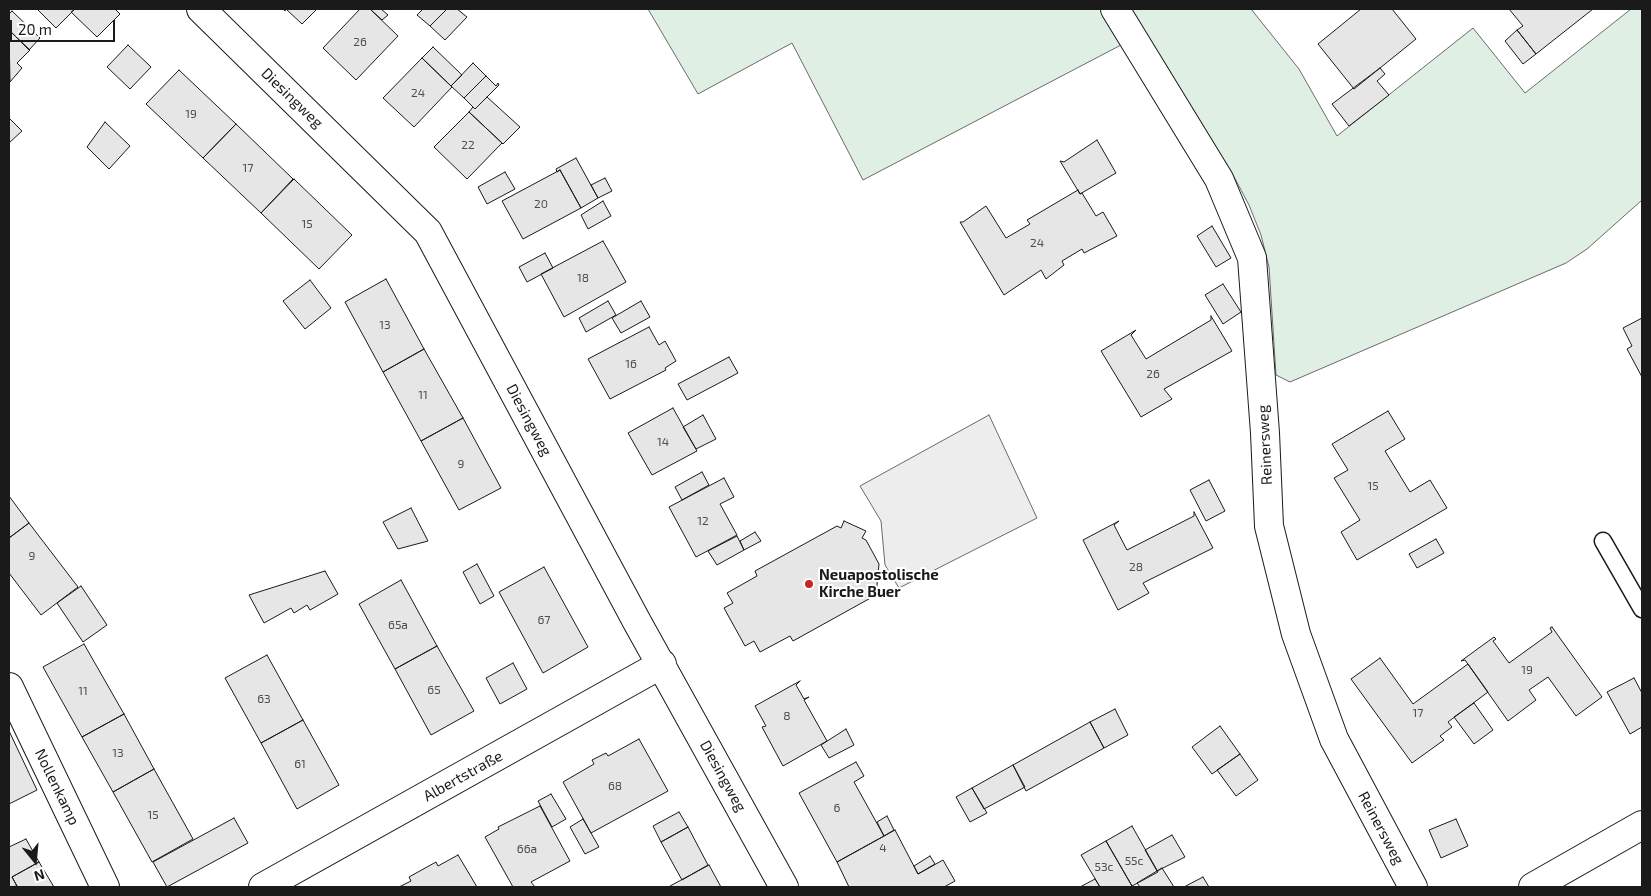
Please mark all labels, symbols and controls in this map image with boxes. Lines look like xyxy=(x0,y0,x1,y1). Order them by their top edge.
scale bar xyxy=(12,10,118,42)
text: 20 m xyxy=(18,20,52,38)
house number: 26 xyxy=(353,35,367,49)
street label: Diesingweg xyxy=(257,64,327,132)
house number: 24 xyxy=(411,86,425,100)
house number: 19 xyxy=(185,107,197,121)
house number: 22 xyxy=(461,138,475,152)
house number: 17 xyxy=(243,161,253,175)
house number: 20 xyxy=(534,197,548,211)
house number: 15 xyxy=(301,217,313,231)
house number: 24 xyxy=(1030,236,1044,250)
house number: 18 xyxy=(577,271,589,285)
house number: 13 xyxy=(379,318,391,332)
house number: 16 xyxy=(625,357,637,371)
house number: 26 xyxy=(1146,367,1160,381)
street label: Diesingweg xyxy=(503,381,555,459)
house number: 11 xyxy=(418,388,428,402)
street label: Reinersweg xyxy=(1254,405,1276,485)
house number: 14 xyxy=(657,435,669,449)
house number: 9 xyxy=(458,457,464,471)
house number: 15 xyxy=(1367,479,1379,493)
house number: 12 xyxy=(697,514,709,528)
house number: 9 xyxy=(29,549,35,563)
house number: 28 xyxy=(1129,560,1143,574)
place label: Neuapostolische Kirche Buer xyxy=(819,566,939,601)
marker: Neuapostolische Kirche Buer xyxy=(803,578,815,590)
house number: 67 xyxy=(537,613,551,627)
house number: 65a xyxy=(388,618,408,632)
house number: 19 xyxy=(1521,663,1533,677)
house number: 65 xyxy=(427,683,441,697)
house number: 11 xyxy=(78,684,88,698)
house number: 63 xyxy=(257,692,271,706)
house number: 17 xyxy=(1413,706,1423,720)
house number: 8 xyxy=(783,709,791,723)
street label: Diesingweg xyxy=(696,737,750,815)
street label: Nollenkamp xyxy=(31,746,83,828)
house number: 13 xyxy=(112,746,124,760)
street label: Albertstraße xyxy=(420,747,506,805)
house number: 61 xyxy=(294,757,306,771)
house number: 68 xyxy=(608,779,622,793)
street label: Reinersweg xyxy=(1354,788,1408,868)
house number: 6 xyxy=(834,801,840,815)
house number: 15 xyxy=(147,808,159,822)
north arrow xyxy=(10,836,60,886)
house number: 4 xyxy=(879,841,887,855)
house number: 66a xyxy=(517,842,537,856)
house number: 55c xyxy=(1125,854,1143,868)
house number: 53c xyxy=(1095,860,1113,874)
text: N xyxy=(32,866,47,885)

